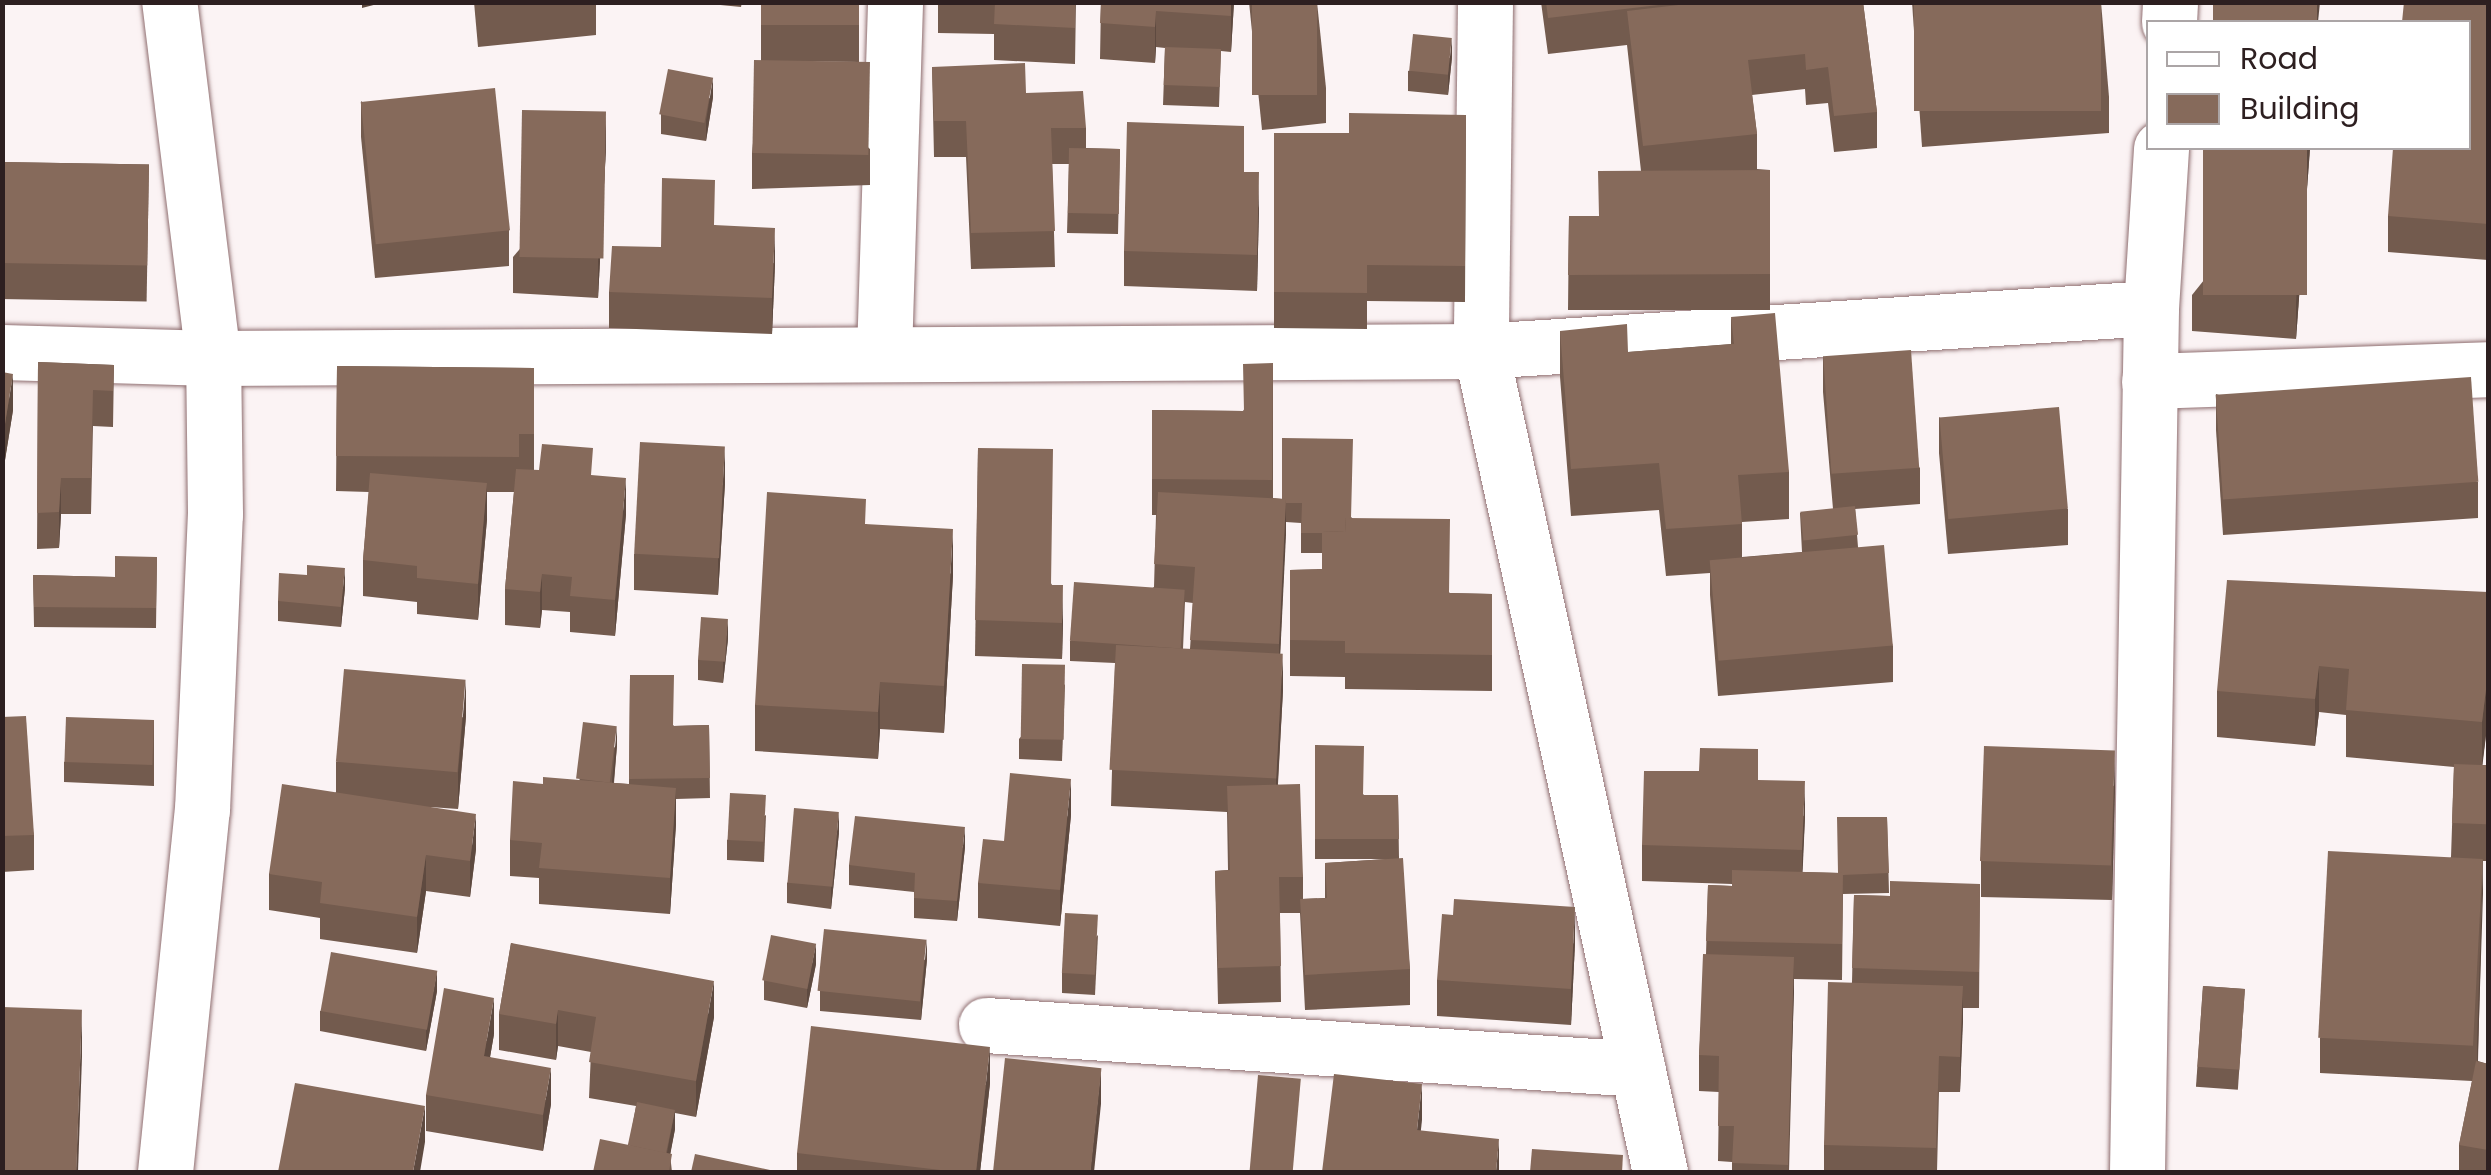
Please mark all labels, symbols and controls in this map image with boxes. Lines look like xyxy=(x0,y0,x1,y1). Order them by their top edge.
legend xyxy=(2146,20,2471,150)
text: Road xyxy=(2240,37,2318,80)
text: Building xyxy=(2240,87,2360,130)

